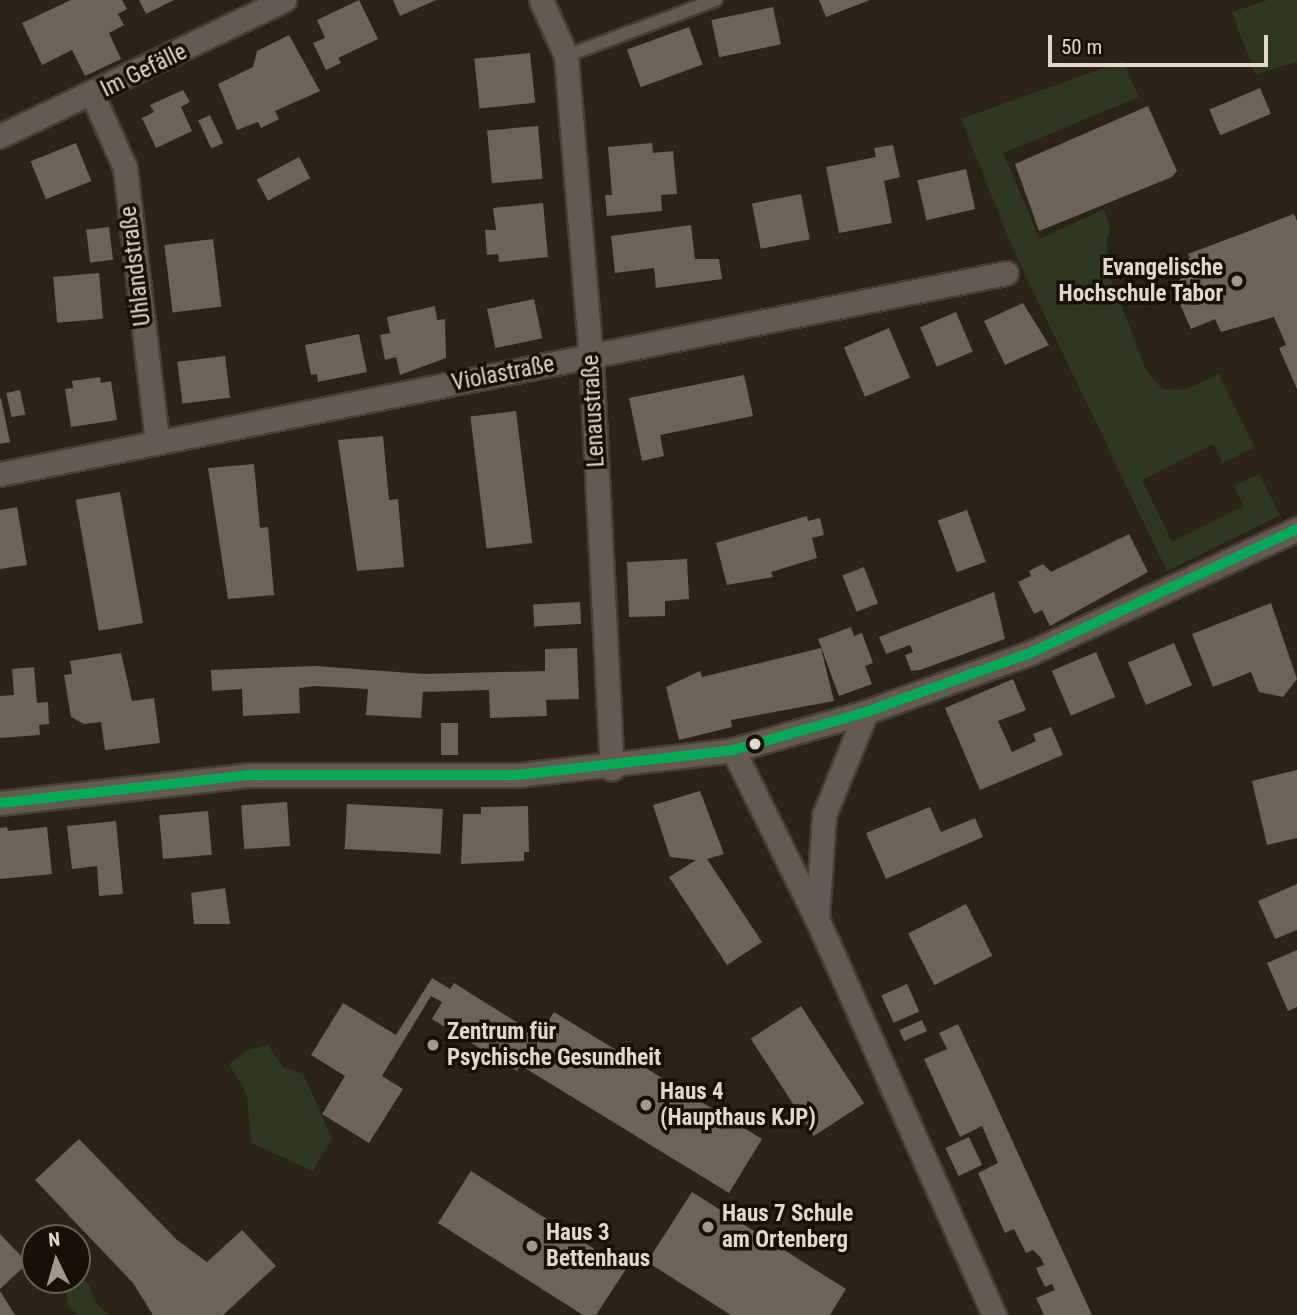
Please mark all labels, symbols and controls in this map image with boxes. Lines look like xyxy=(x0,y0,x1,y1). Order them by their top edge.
scale bar xyxy=(1052,21,1272,65)
text: 50 m xyxy=(1061,35,1102,59)
street label: Im Gefälle xyxy=(96,38,192,104)
street label: Uhlandstraße xyxy=(115,205,157,327)
place label: Evangelische Hochschule Tabor xyxy=(1058,254,1223,308)
marker: Evangelische Hochschule Tabor xyxy=(1229,273,1245,289)
street label: Violastraße xyxy=(449,351,557,397)
street label: Lenaustraße xyxy=(577,354,611,468)
unlabelled marker xyxy=(748,737,762,751)
place label: Zentrum für Psychische Gesundheit xyxy=(447,1018,661,1072)
marker: Zentrum für Psychische Gesundheit xyxy=(425,1037,441,1053)
place label: Haus 4 (Haupthaus KJP) xyxy=(660,1078,816,1132)
marker: Haus 4 (Haupthaus KJP) xyxy=(638,1097,654,1113)
place label: Haus 7 Schule am Ortenberg xyxy=(722,1200,853,1254)
place label: Haus 3 Bettenhaus xyxy=(546,1219,650,1273)
marker: Haus 7 Schule am Ortenberg xyxy=(700,1219,716,1235)
north arrow xyxy=(21,1224,91,1294)
text: N xyxy=(47,1228,61,1252)
marker: Haus 3 Bettenhaus xyxy=(524,1238,540,1254)

